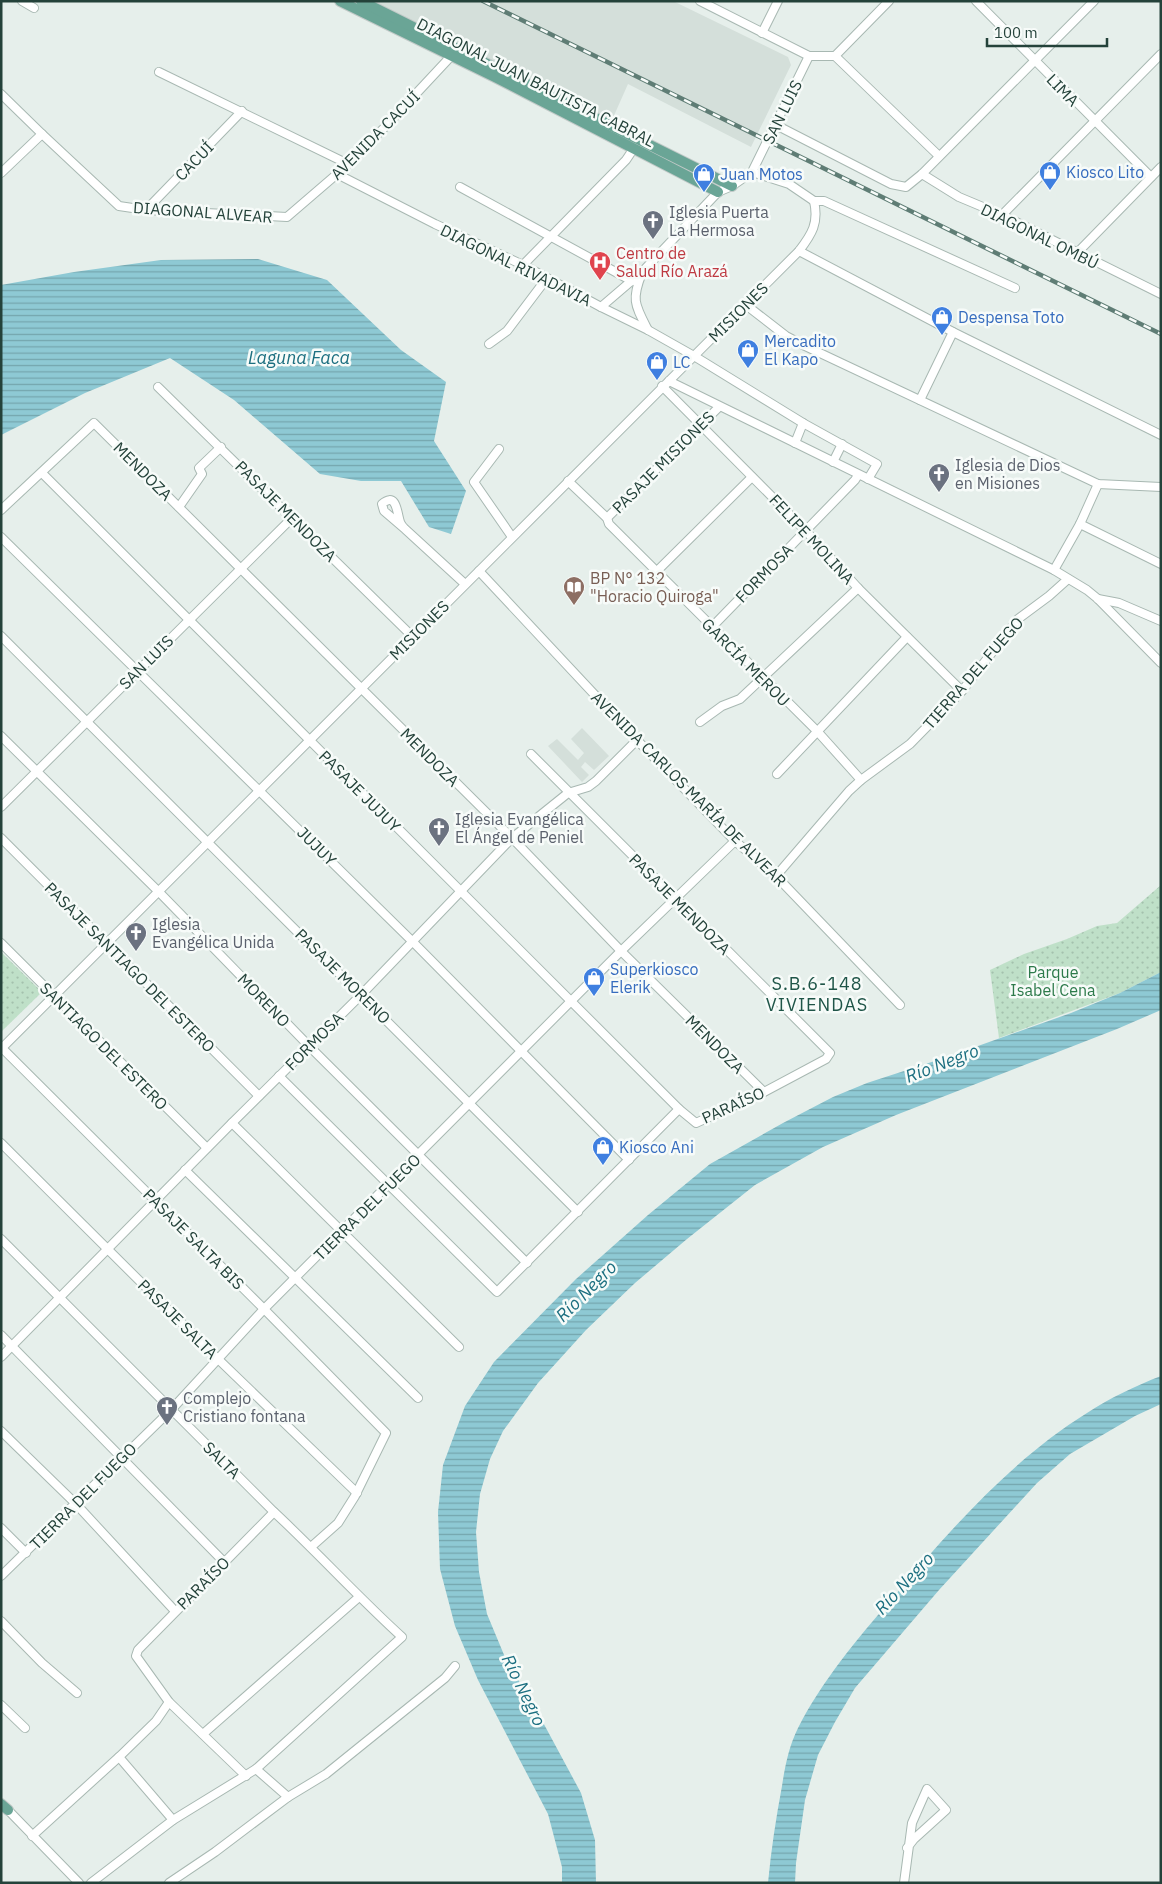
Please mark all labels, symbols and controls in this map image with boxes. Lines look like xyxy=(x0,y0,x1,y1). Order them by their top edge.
street label: DIAGONAL JUAN BAUTISTA CABRAL xyxy=(414,13,658,151)
scale bar xyxy=(987,15,1107,47)
text: 100 m xyxy=(994,23,1038,42)
street label: LIMA xyxy=(1043,70,1083,110)
street label: SAN LUIS xyxy=(758,77,806,147)
street label: AVENIDA CACUÍ xyxy=(325,85,424,184)
street label: CACUÍ xyxy=(170,136,218,185)
shop icon: Kiosco Lito xyxy=(1038,160,1062,191)
shop icon: Juan Motos xyxy=(692,162,716,193)
place label: Kiosco Lito xyxy=(1066,162,1144,182)
place label: Juan Motos xyxy=(720,164,803,184)
street label: DIAGONAL ALVEAR xyxy=(133,197,273,227)
street label: DIAGONAL OMBÚ xyxy=(978,198,1103,273)
place label: Iglesia Puerta La Hermosa xyxy=(669,202,769,240)
church icon: Iglesia Puerta La Hermosa xyxy=(641,209,665,240)
street label: DIAGONAL RIVADAVIA xyxy=(437,220,595,310)
place label: Centro de Salud Río Arazá xyxy=(616,243,728,281)
hospital icon: Centro de Salud Río Arazá xyxy=(588,250,612,281)
street label: MISIONES xyxy=(704,278,772,346)
shop icon: Despensa Toto xyxy=(930,305,954,336)
place label: Despensa Toto xyxy=(958,307,1064,327)
place label: Mercadito El Kapo xyxy=(764,331,836,369)
shop icon: Mercadito El Kapo xyxy=(736,338,760,369)
water label: Laguna Faca xyxy=(248,346,350,369)
shop icon: LC xyxy=(645,350,669,381)
place label: LC xyxy=(673,352,691,372)
street label: PASAJE MISIONES xyxy=(608,407,718,517)
street label: MENDOZA xyxy=(109,437,177,505)
place label: Iglesia de Dios en Misiones xyxy=(955,455,1060,493)
street label: PASAJE MENDOZA xyxy=(231,456,341,566)
church icon: Iglesia de Dios en Misiones xyxy=(927,462,951,493)
street label: FELIPE MOLINA xyxy=(765,490,859,588)
street label: FORMOSA xyxy=(731,539,797,607)
place label: BP N° 132 "Horacio Quiroga" xyxy=(590,568,719,606)
library icon: BP N° 132 "Horacio Quiroga" xyxy=(562,575,586,606)
street label: MISIONES xyxy=(385,596,453,664)
street label: GARCÍA MEROU xyxy=(698,613,795,710)
street label: TIERRA DEL FUEGO xyxy=(919,613,1027,733)
street label: SAN LUIS xyxy=(115,631,177,693)
street label: AVENIDA CARLOS MARÍA DE ALVEAR xyxy=(587,686,792,891)
street label: MENDOZA xyxy=(396,723,464,791)
street label: PASAJE JUJUY xyxy=(315,746,405,836)
place label: Iglesia Evangélica El Ángel de Peniel xyxy=(455,809,584,847)
church icon: Iglesia Evangélica El Ángel de Peniel xyxy=(427,816,451,847)
street label: JUJUY xyxy=(293,822,341,870)
street label: PASAJE MENDOZA xyxy=(625,849,735,959)
street label: PASAJE SANTIAGO DEL ESTERO xyxy=(41,878,219,1056)
place label: Iglesia Evangélica Unida xyxy=(152,914,275,952)
church icon: Iglesia Evangélica Unida xyxy=(124,921,148,952)
street label: PASAJE MORENO xyxy=(291,924,395,1028)
place label: Superkiosco Elerik xyxy=(610,959,698,997)
park label: Parque Isabel Cena xyxy=(1010,962,1096,1000)
shop icon: Superkiosco Elerik xyxy=(582,966,606,997)
street label: MORENO xyxy=(234,969,294,1031)
district label: S.B.6-148 VIVIENDAS xyxy=(766,972,868,1016)
street label: SANTIAGO DEL ESTERO xyxy=(36,978,172,1114)
street label: FORMOSA xyxy=(281,1008,347,1074)
street label: MENDOZA xyxy=(681,1010,749,1078)
water label: Río Negro xyxy=(902,1038,982,1088)
street label: PARAÍSO xyxy=(698,1081,768,1128)
shop icon: Kiosco Ani xyxy=(591,1135,615,1166)
place label: Kiosco Ani xyxy=(619,1137,694,1157)
street label: TIERRA DEL FUEGO xyxy=(309,1149,425,1265)
street label: PASAJE SALTA BIS xyxy=(139,1184,249,1294)
water label: Río Negro xyxy=(551,1256,621,1326)
street label: PASAJE SALTA xyxy=(134,1275,222,1363)
place label: Complejo Cristiano fontana xyxy=(183,1388,306,1426)
church icon: Complejo Cristiano fontana xyxy=(155,1395,179,1426)
street label: SALTA xyxy=(199,1437,245,1483)
street label: TIERRA DEL FUEGO xyxy=(25,1438,141,1554)
water label: Río Negro xyxy=(869,1547,939,1619)
street label: PARAÍSO xyxy=(172,1552,234,1614)
water label: Río Negro xyxy=(497,1650,551,1730)

